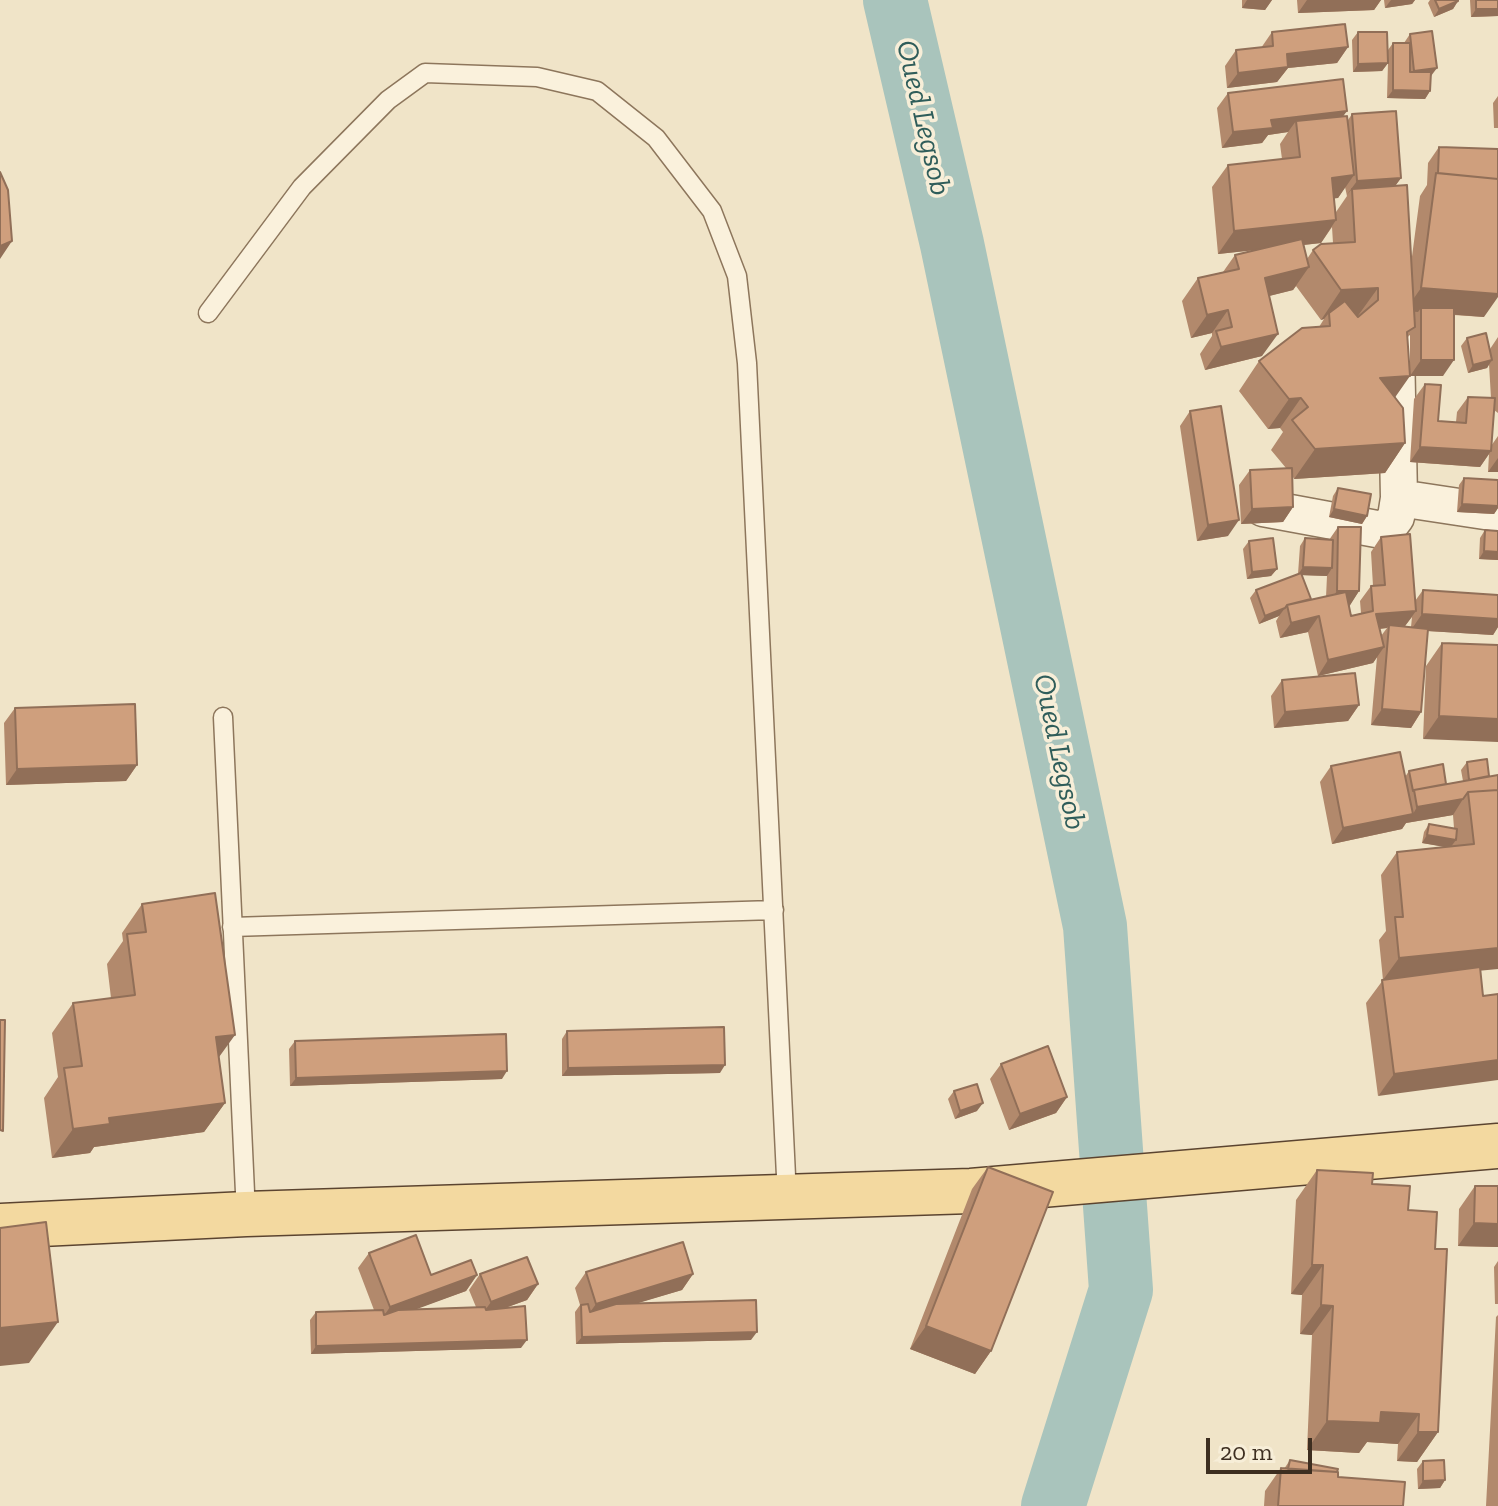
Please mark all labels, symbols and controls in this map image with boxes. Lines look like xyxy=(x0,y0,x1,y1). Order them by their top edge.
water label: Oued Legsob xyxy=(888,37,958,199)
water label: Oued Legsob xyxy=(1025,671,1093,833)
scale bar xyxy=(1210,1422,1316,1472)
text: 20 m xyxy=(1220,1437,1272,1466)

